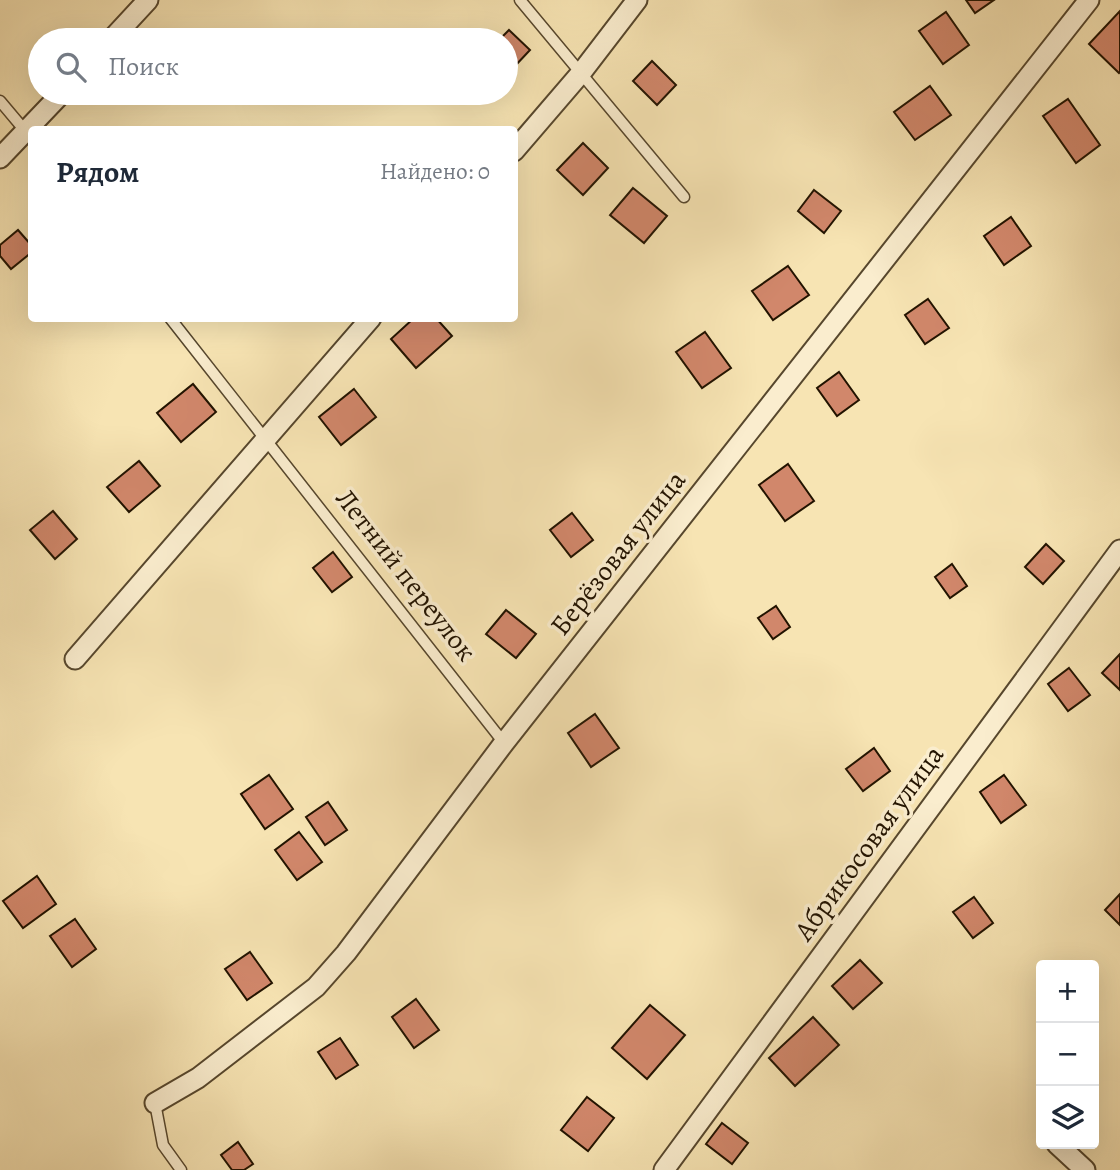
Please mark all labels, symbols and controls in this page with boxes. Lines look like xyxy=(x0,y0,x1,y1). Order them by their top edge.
search box xyxy=(28,28,518,105)
icon: search xyxy=(52,48,90,86)
text: Поиск xyxy=(108,49,179,84)
text: Рядом xyxy=(56,152,139,192)
text: Найдено: 0 xyxy=(380,156,490,187)
street label: Берёзовая улица xyxy=(541,462,695,643)
street label: Летний переулок xyxy=(327,481,485,669)
street label: Абрикосовая улица xyxy=(785,738,953,949)
map controls xyxy=(1036,960,1099,1149)
button: + xyxy=(1036,960,1099,1023)
button: − xyxy=(1036,1023,1099,1086)
button: layers xyxy=(1036,1086,1099,1149)

